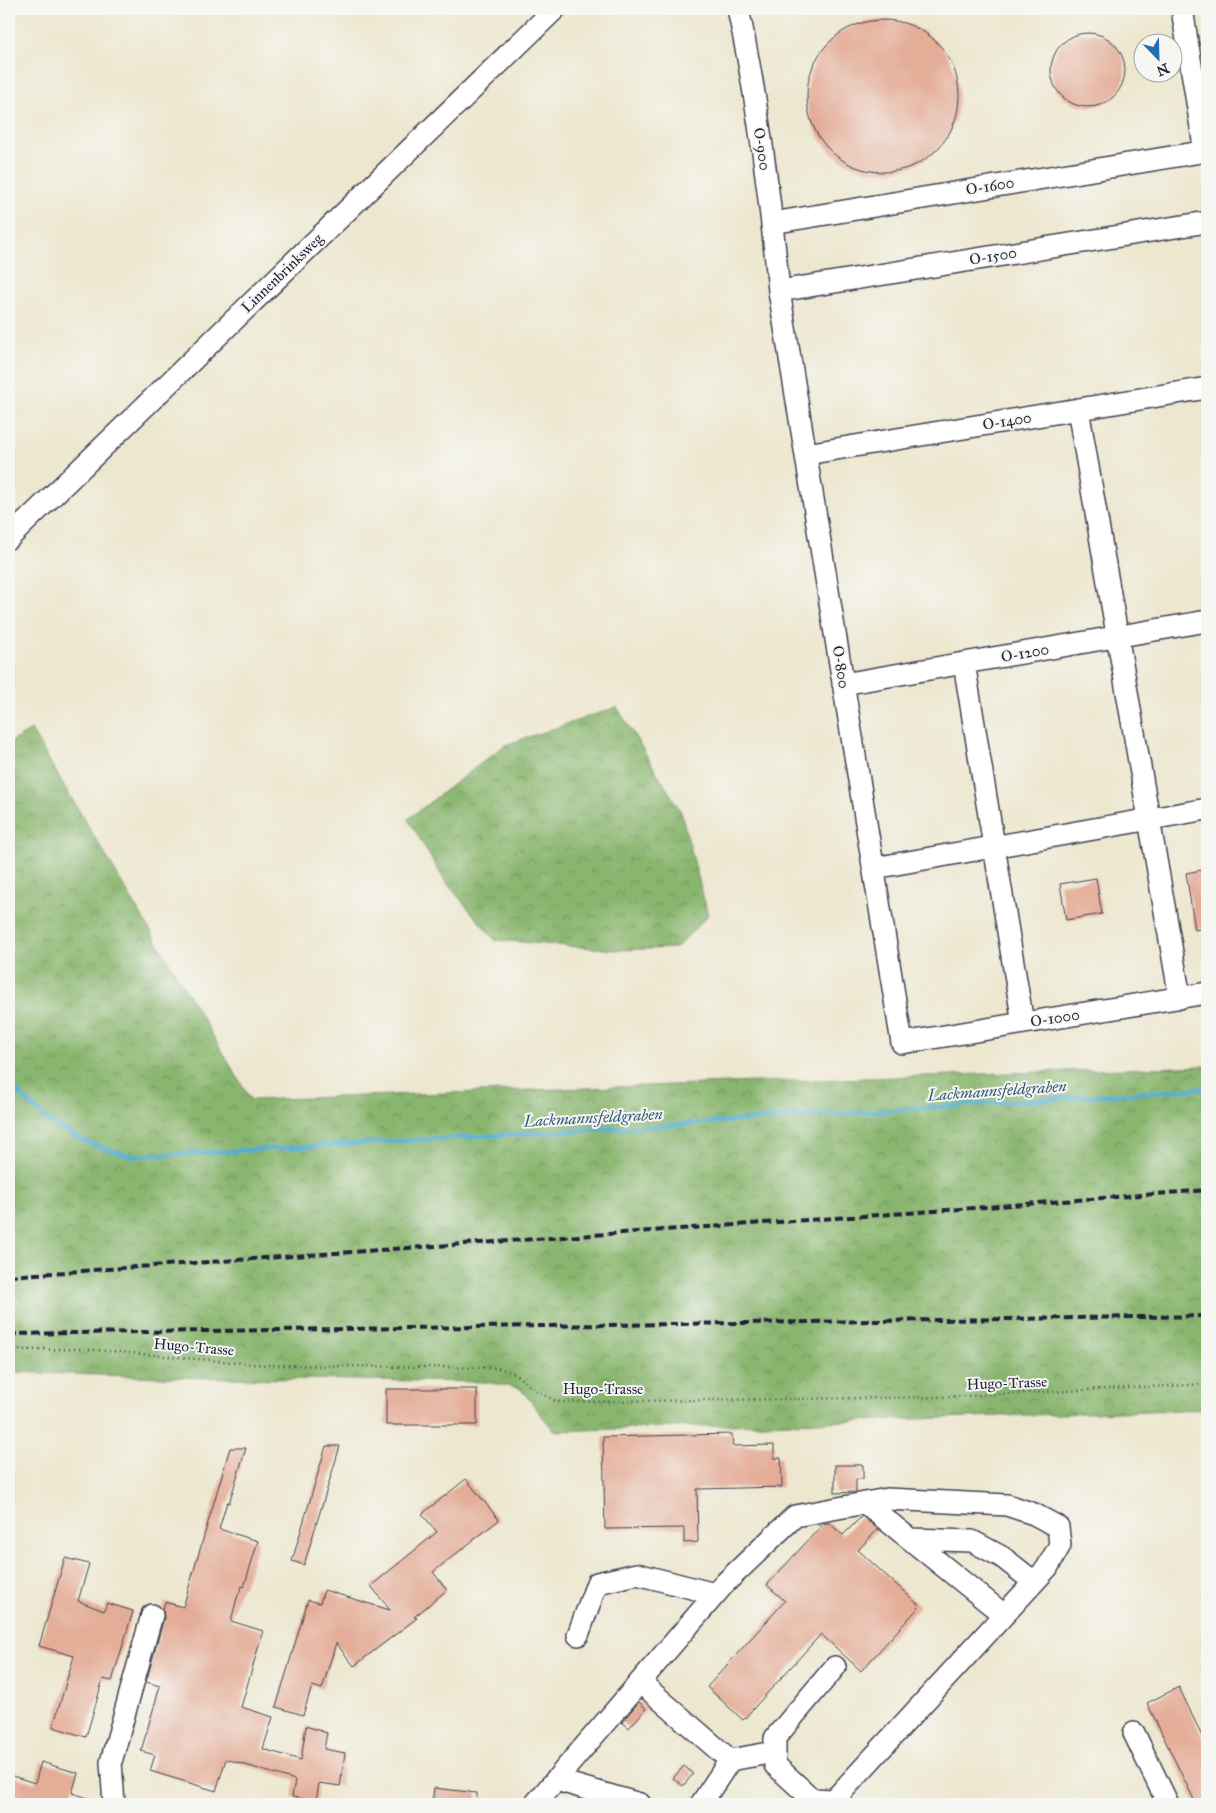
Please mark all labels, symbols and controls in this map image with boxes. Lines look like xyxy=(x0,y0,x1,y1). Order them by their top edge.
north arrow xyxy=(1134,32,1184,82)
text: N xyxy=(1154,59,1172,80)
street label: O-900 xyxy=(750,126,774,172)
street label: O-1600 xyxy=(965,173,1015,199)
street label: Linnenbrinksweg xyxy=(238,229,327,316)
street label: O-1500 xyxy=(968,243,1018,269)
street label: O-1400 xyxy=(981,408,1033,434)
street label: O-1200 xyxy=(1000,640,1050,666)
street label: O-800 xyxy=(829,644,853,690)
street label: O-1000 xyxy=(1029,1005,1081,1031)
water label: Lackmannsfeldgraben xyxy=(926,1076,1068,1105)
water label: Lackmannsfeldgraben xyxy=(522,1104,664,1131)
street label: Hugo-Trasse xyxy=(153,1335,235,1359)
street label: Hugo-Trasse xyxy=(966,1373,1048,1393)
street label: Hugo-Trasse xyxy=(563,1380,643,1398)

